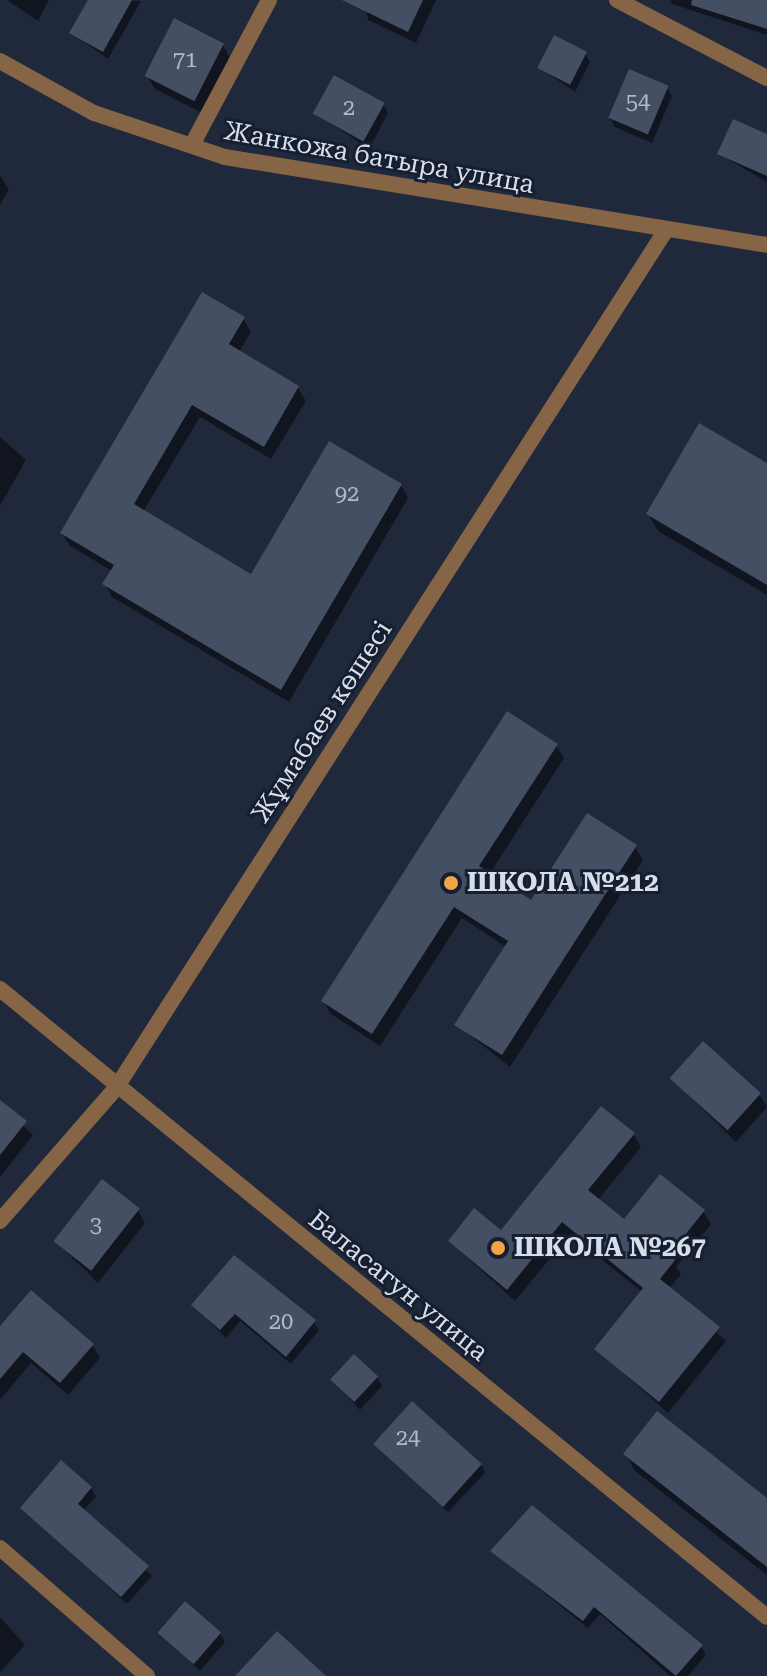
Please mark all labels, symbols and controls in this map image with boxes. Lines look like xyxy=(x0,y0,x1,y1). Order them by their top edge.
house number: 71 xyxy=(173,47,197,73)
house number: 54 xyxy=(626,89,650,115)
house number: 2 xyxy=(343,95,355,121)
street label: Жанкожа батыра улица xyxy=(221,115,537,201)
house number: 92 xyxy=(335,481,359,507)
street label: Жұмабаев көшесі xyxy=(245,615,399,829)
place label: ШКОЛА №212 xyxy=(467,867,659,899)
marker: ШКОЛА №212 xyxy=(442,874,460,892)
street label: Баласагун улица xyxy=(302,1204,494,1368)
house number: 3 xyxy=(90,1212,102,1238)
place label: ШКОЛА №267 xyxy=(514,1232,706,1264)
marker: ШКОЛА №267 xyxy=(489,1239,507,1257)
house number: 20 xyxy=(269,1309,293,1335)
house number: 24 xyxy=(396,1425,420,1451)

